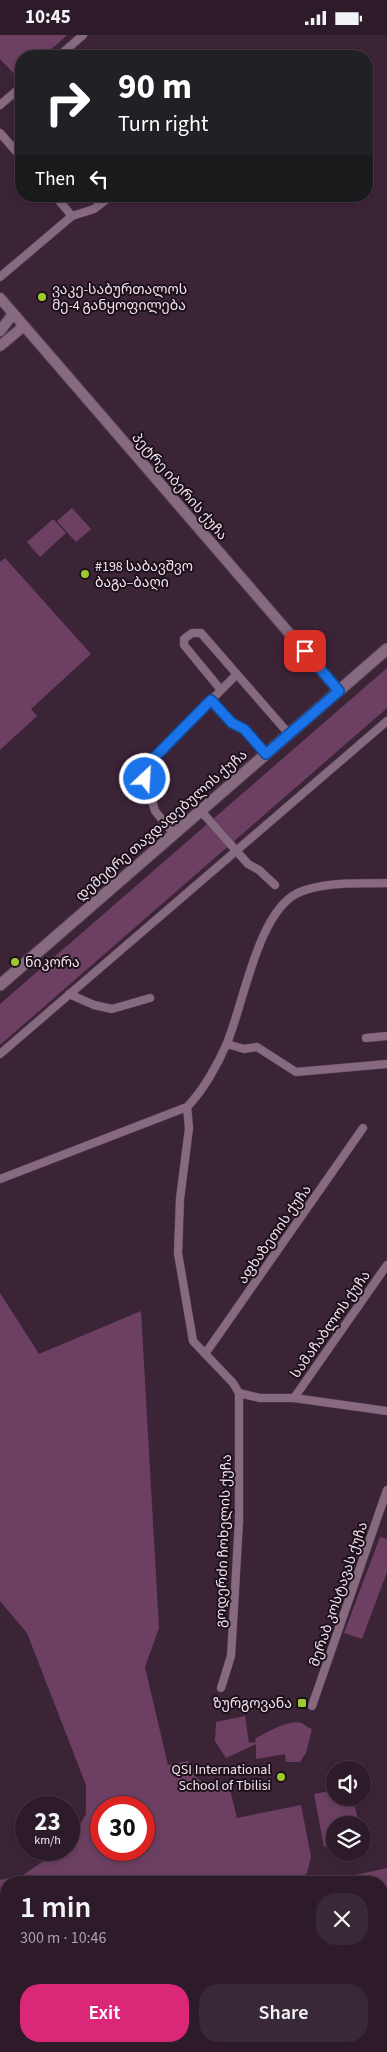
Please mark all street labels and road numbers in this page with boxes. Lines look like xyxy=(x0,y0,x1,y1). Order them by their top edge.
street label: პეტრე იბერის ქუჩა xyxy=(127,428,232,545)
street label: დემეტრე თავდადებულის ქუჩა xyxy=(71,745,252,906)
street label: აფხაზეთის ქუჩა xyxy=(233,1181,316,1288)
street label: სამაჩაბლოს ქუჩა xyxy=(286,1267,376,1382)
street label: გოდერძი ჩოხელის ქუჩა xyxy=(211,1454,237,1628)
street label: მერაბ კოსტავას ქუჩა xyxy=(305,1519,373,1669)

